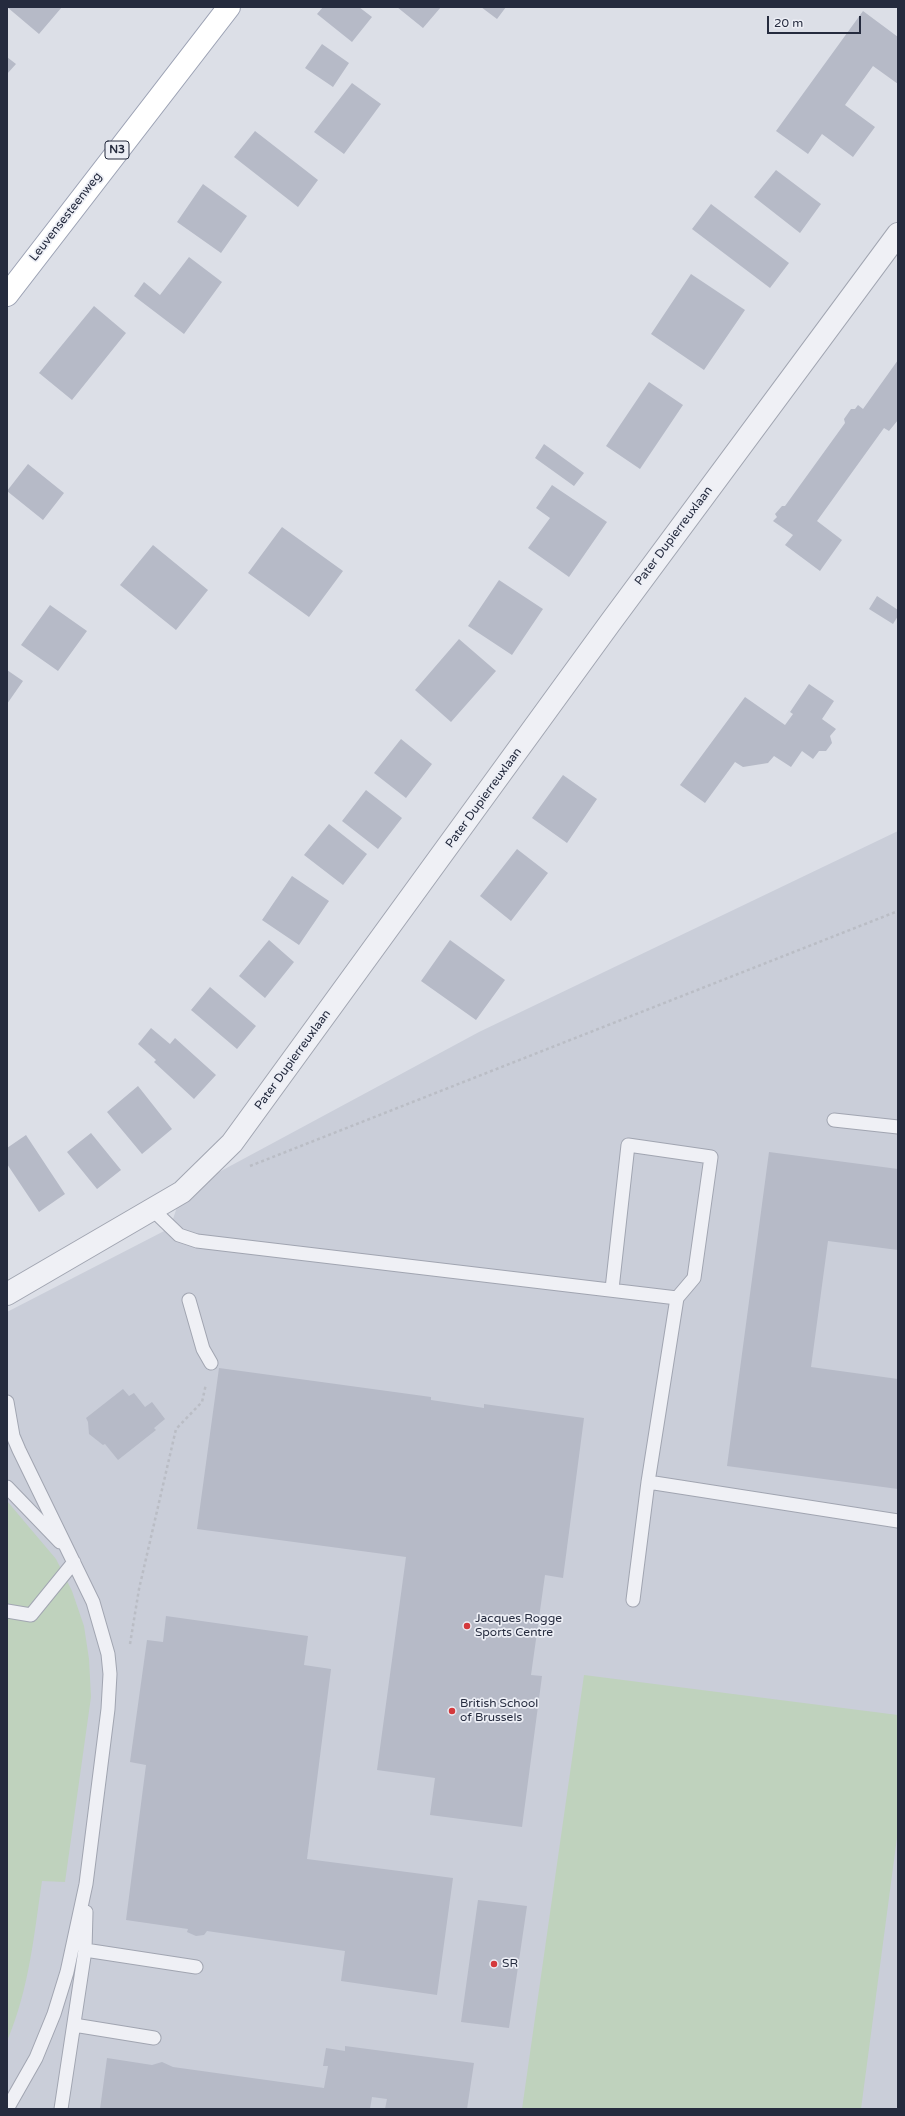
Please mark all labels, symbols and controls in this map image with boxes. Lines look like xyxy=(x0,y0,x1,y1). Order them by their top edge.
scale bar xyxy=(769,8,863,34)
text: 20 m xyxy=(774,16,803,30)
road number: N3 xyxy=(105,141,129,159)
street label: Leuvensesteenweg xyxy=(27,170,105,264)
street label: Pater Dupierreuxlaan xyxy=(632,484,716,588)
street label: Pater Dupierreuxlaan xyxy=(443,745,525,851)
street label: Pater Dupierreuxlaan xyxy=(252,1007,334,1113)
place label: Jacques Rogge Sports Centre xyxy=(475,1612,562,1640)
marker: Jacques Rogge Sports Centre xyxy=(462,1621,472,1631)
place label: British School of Brussels xyxy=(460,1697,538,1725)
marker: British School of Brussels xyxy=(447,1706,457,1716)
place label: SR xyxy=(502,1957,518,1971)
marker: SR xyxy=(489,1959,499,1969)

